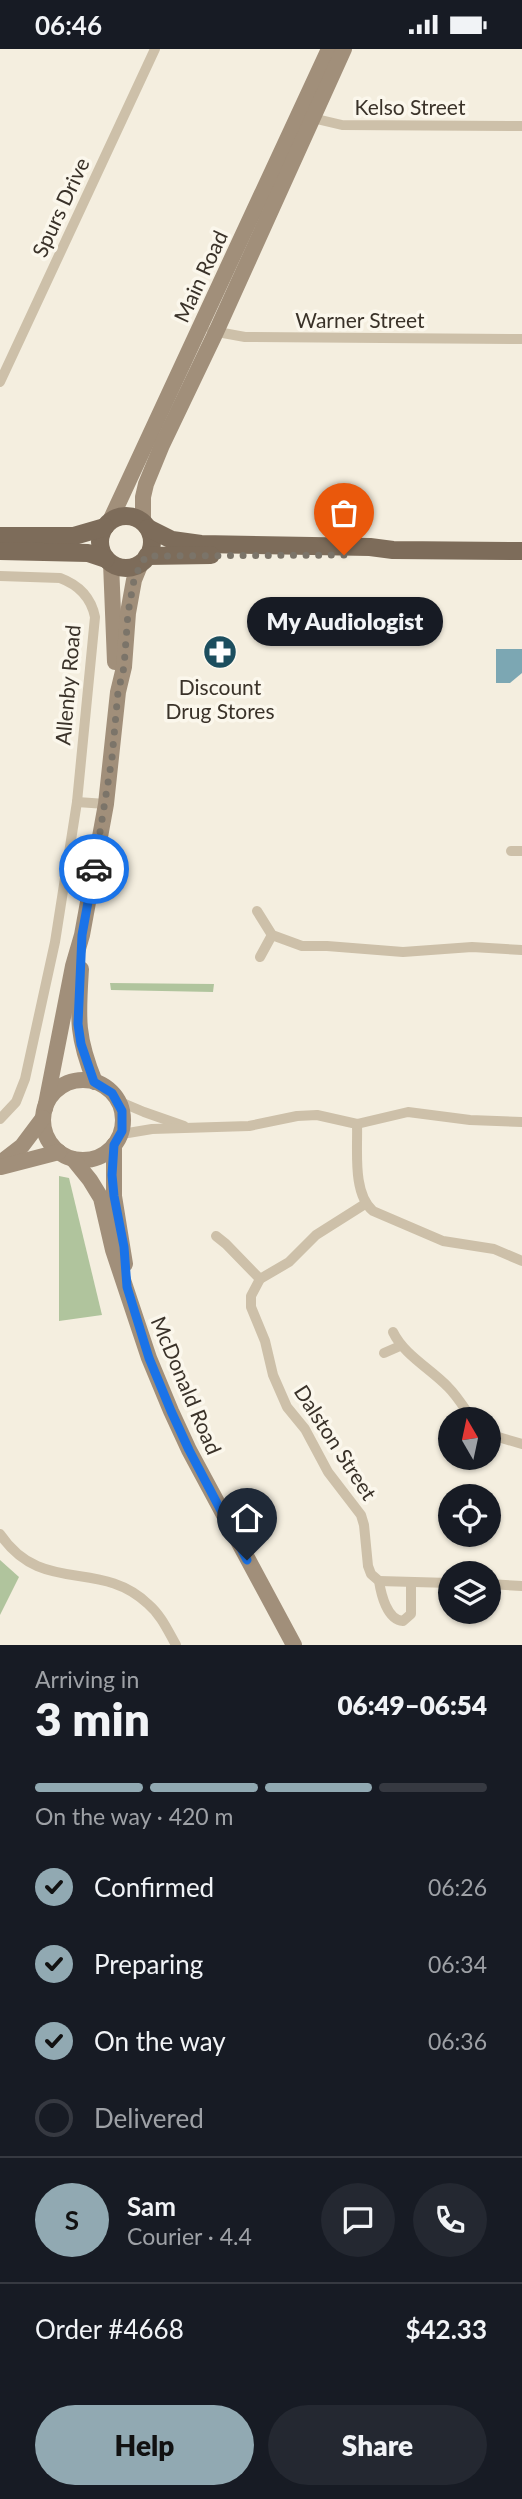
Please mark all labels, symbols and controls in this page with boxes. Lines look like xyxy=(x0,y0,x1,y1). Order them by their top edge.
text: 06:46 xyxy=(35,9,102,41)
street label: Kelso Street xyxy=(355,94,466,119)
street label: Spurs Drive xyxy=(26,153,94,261)
street label: Main Road xyxy=(168,226,232,326)
street label: Warner Street xyxy=(295,307,425,332)
pin xyxy=(314,483,374,555)
icon: bag xyxy=(325,494,363,532)
callout: My Audiologist xyxy=(246,597,442,646)
text: My Audiologist xyxy=(267,607,423,635)
street label: Allenby Road xyxy=(49,624,85,746)
pharmacy icon: Discount Drug Stores xyxy=(201,633,239,671)
place label: Discount Drug Stores xyxy=(165,674,275,723)
courier xyxy=(59,834,129,904)
icon: car xyxy=(75,850,113,888)
street label: McDonald Road xyxy=(147,1312,227,1458)
street label: Dalston Street xyxy=(290,1380,383,1505)
north arrow xyxy=(438,1407,500,1470)
map controls xyxy=(438,1407,501,1624)
button: locate xyxy=(438,1484,501,1547)
pin xyxy=(217,1488,277,1560)
icon: home xyxy=(228,1499,266,1537)
button: layers xyxy=(438,1561,501,1624)
text: Arriving in xyxy=(35,1665,139,1693)
text: 06:49–06:54 xyxy=(337,1689,487,1721)
text: 3 min xyxy=(35,1691,150,1746)
text: On the way · 420 m xyxy=(35,1802,234,1830)
icon: check xyxy=(35,1868,73,1906)
text: Confirmed xyxy=(94,1871,214,1903)
text: 06:26 xyxy=(428,1873,487,1901)
icon: check xyxy=(35,1945,73,1983)
text: Preparing xyxy=(94,1948,203,1980)
text: 06:34 xyxy=(428,1950,487,1978)
icon: check xyxy=(35,2022,73,2060)
text: On the way xyxy=(94,2025,226,2057)
text: 06:36 xyxy=(428,2027,487,2055)
text: Delivered xyxy=(94,2102,204,2134)
button: chat xyxy=(321,2183,395,2257)
button: phone xyxy=(413,2183,487,2257)
text: Sam xyxy=(127,2190,176,2222)
text: S xyxy=(65,2204,79,2236)
text: Courier · 4.4 xyxy=(127,2222,252,2250)
text: Order #4668 xyxy=(35,2313,184,2345)
text: $42.33 xyxy=(405,2313,487,2345)
button: Help xyxy=(35,2405,254,2485)
button: Share xyxy=(268,2405,487,2485)

